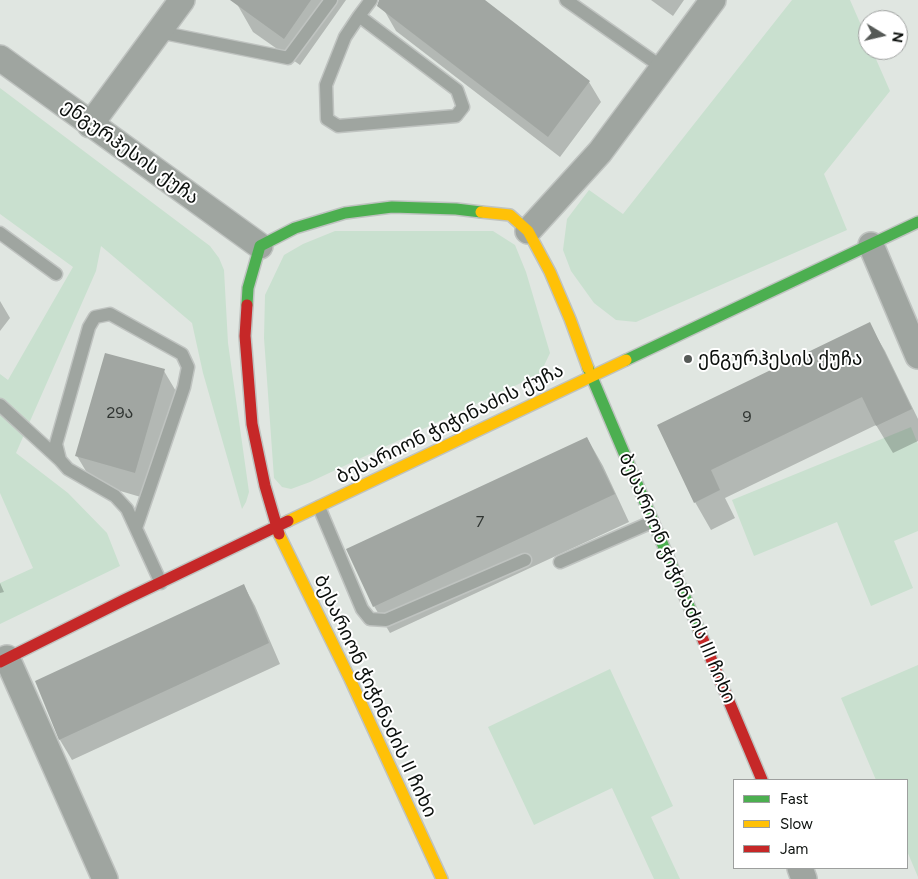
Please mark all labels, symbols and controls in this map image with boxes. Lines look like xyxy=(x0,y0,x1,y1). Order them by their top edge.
north arrow xyxy=(858,10,908,60)
text: N xyxy=(888,31,907,44)
street label: ენგურჰესის ქუჩა xyxy=(57,94,203,210)
place label: ენგურჰესის ქუჩა xyxy=(698,348,862,370)
marker: ენგურჰესის ქუჩა xyxy=(682,353,694,365)
street label: ბესარიონ ჭიჭინაძის ქუჩა xyxy=(333,359,567,489)
house number: 29ა xyxy=(107,403,133,423)
house number: 9 xyxy=(742,407,752,427)
street label: ბესარიონ ჭიჭინაძის III ჩიხი xyxy=(614,449,740,707)
house number: 7 xyxy=(476,512,484,532)
street label: ბესარიონ ჭიჭინაძის II ჩიხი xyxy=(309,571,441,821)
legend xyxy=(733,779,908,869)
text: Fast xyxy=(780,790,808,808)
text: Slow xyxy=(780,815,813,833)
text: Jam xyxy=(780,840,808,858)

